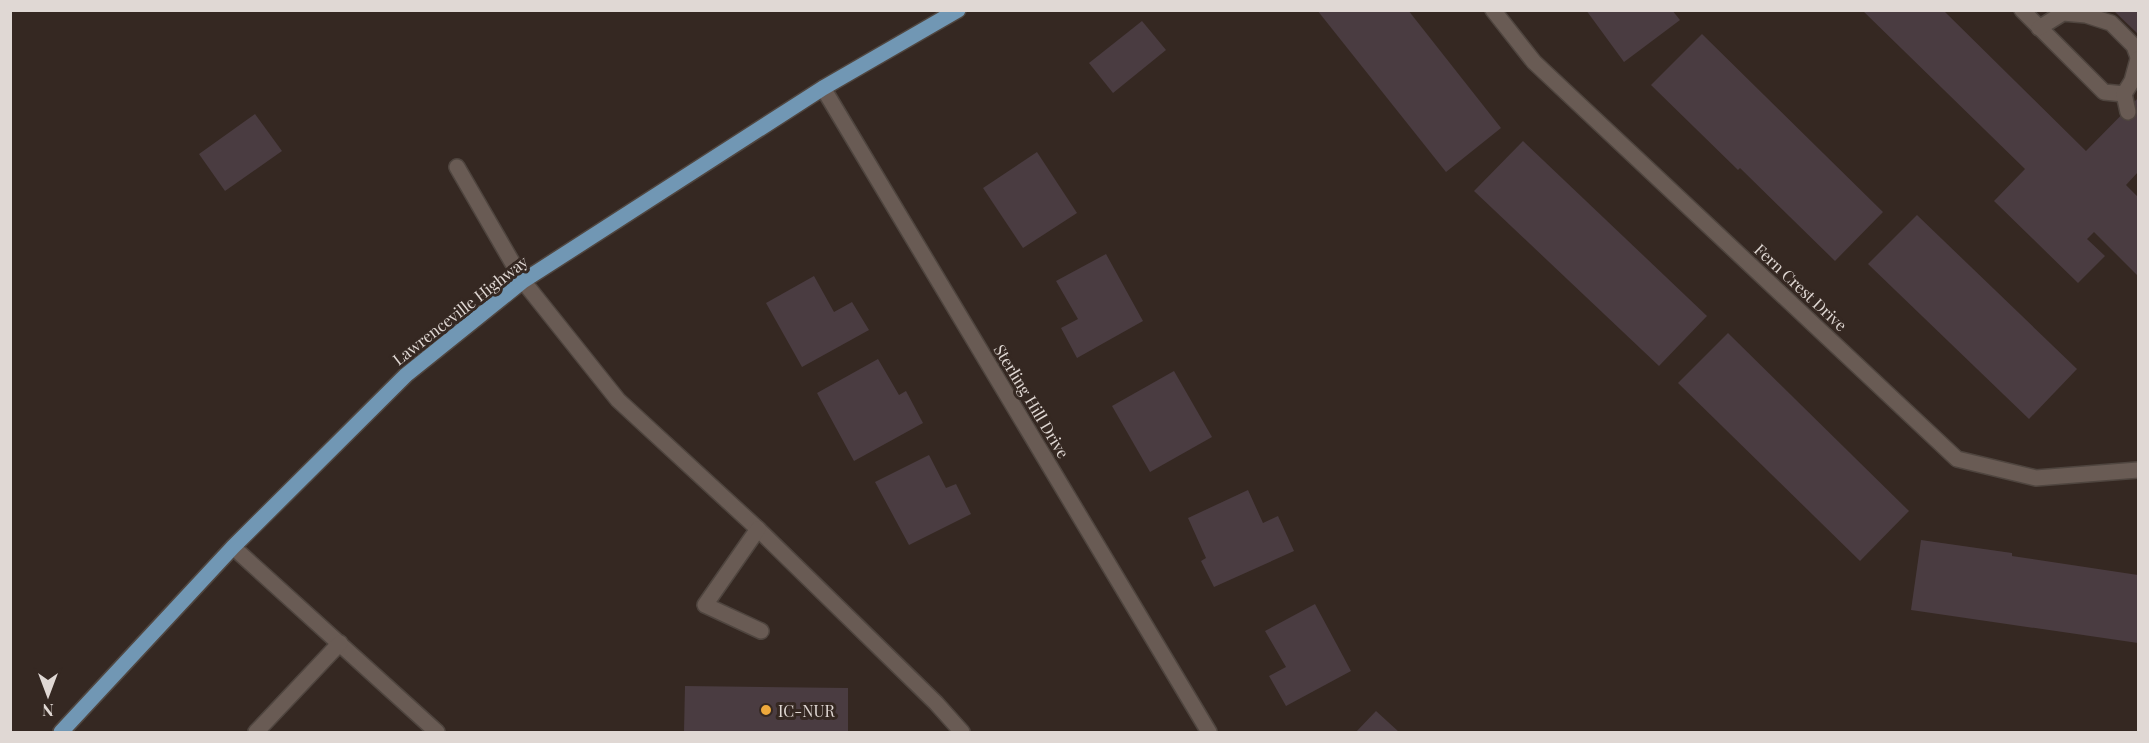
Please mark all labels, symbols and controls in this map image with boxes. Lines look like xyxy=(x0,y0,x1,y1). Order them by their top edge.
street label: Fern Crest Drive xyxy=(1750,239,1852,335)
street label: Lawrenceville Highway xyxy=(388,251,532,369)
street label: Sterling Hill Drive xyxy=(990,340,1074,462)
north arrow xyxy=(18,665,78,725)
text: N xyxy=(42,700,54,721)
place label: IC-NUR xyxy=(778,700,835,721)
marker: IC-NUR xyxy=(759,703,773,717)

